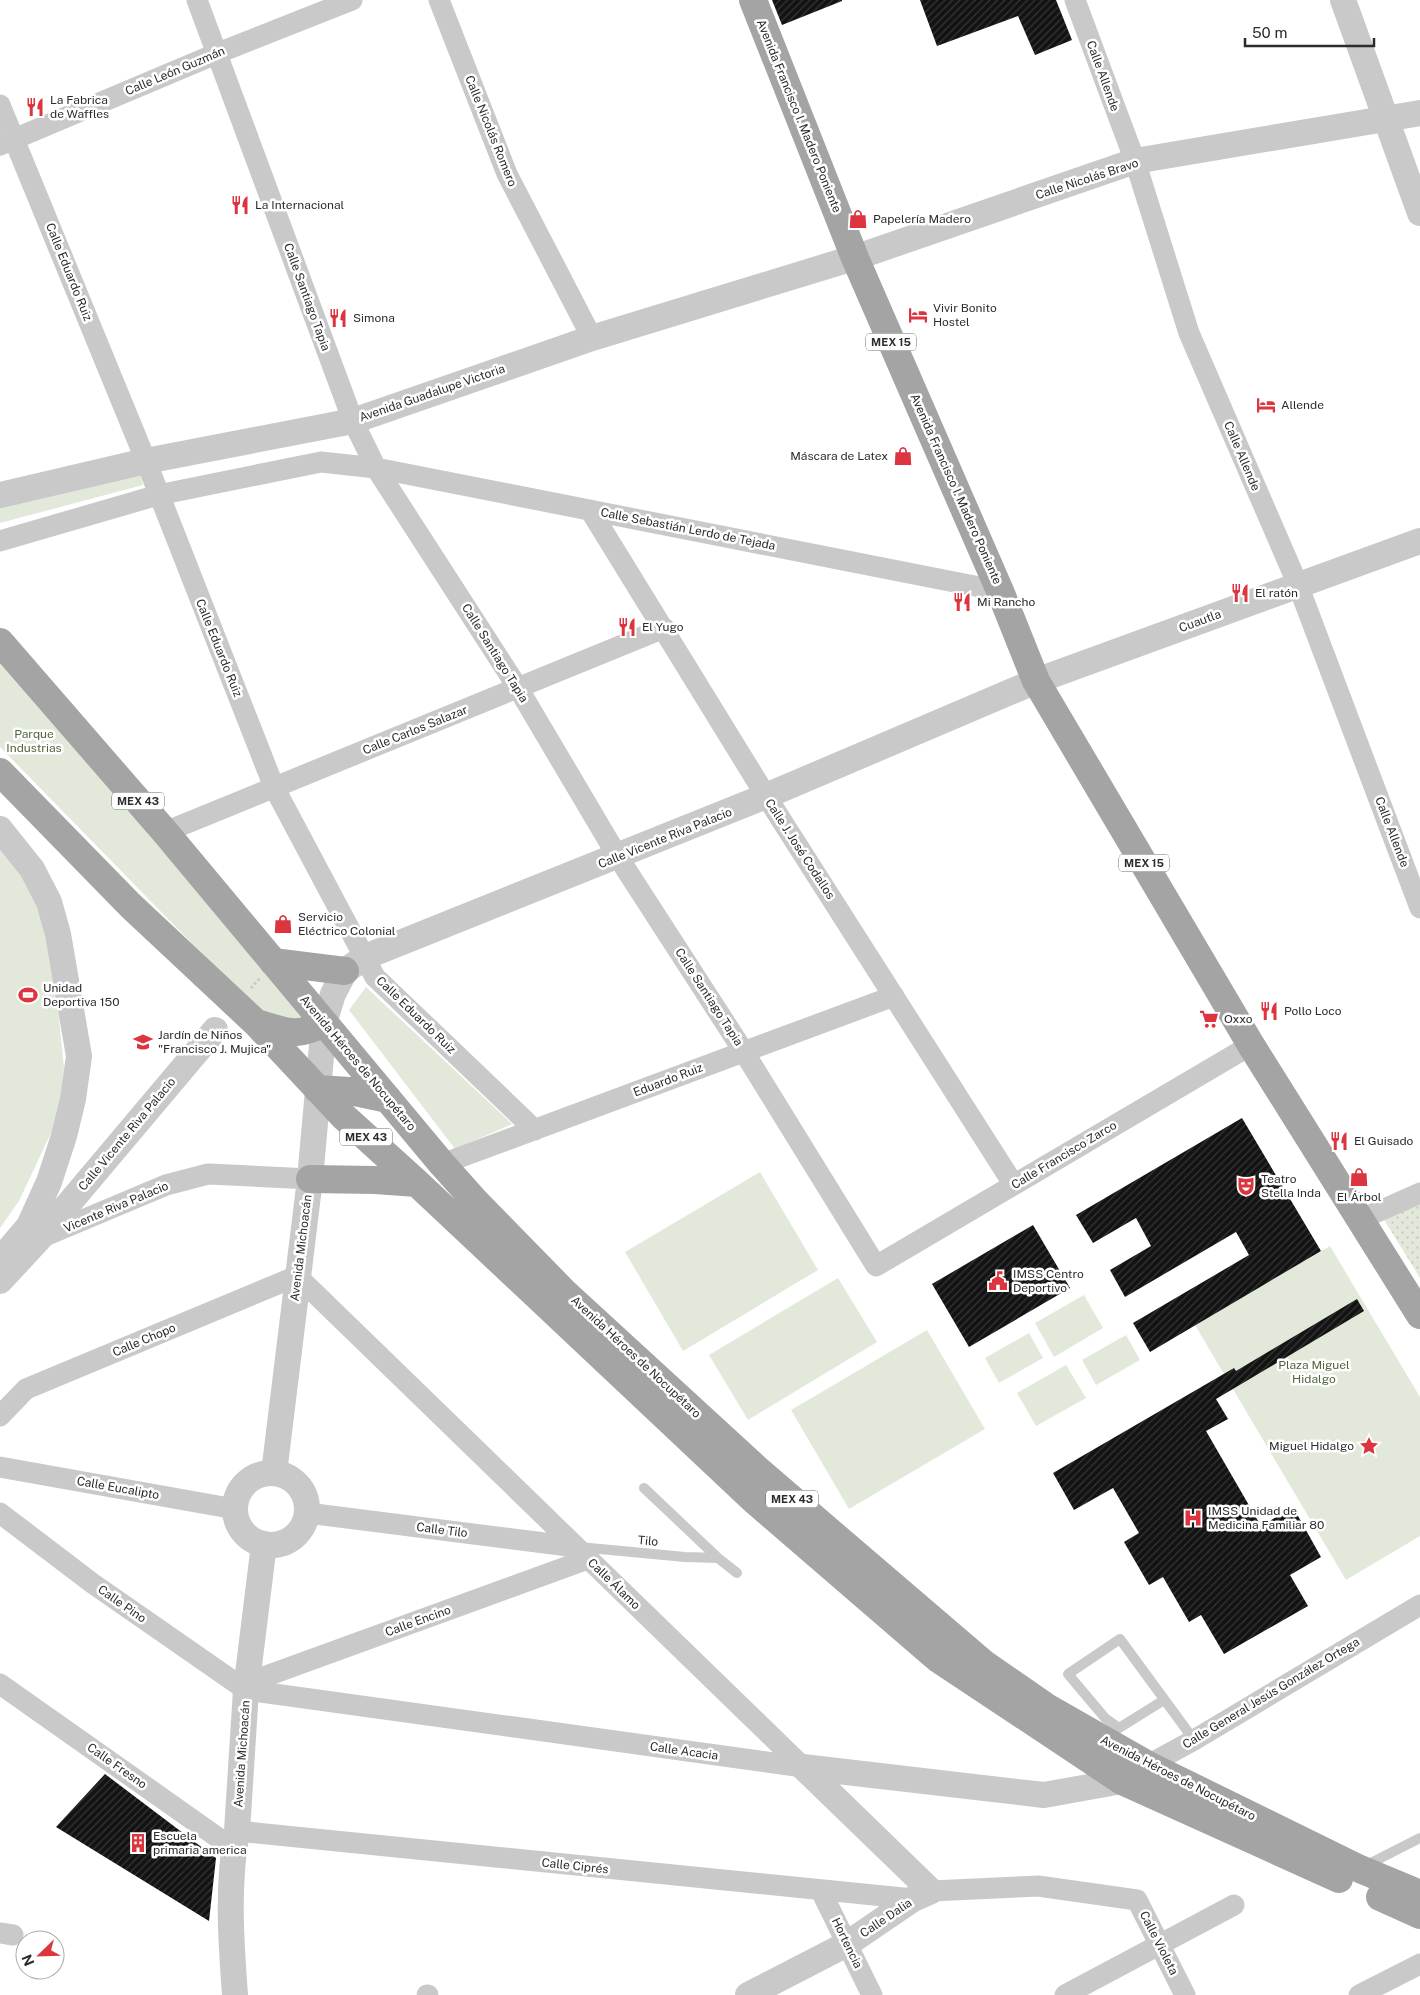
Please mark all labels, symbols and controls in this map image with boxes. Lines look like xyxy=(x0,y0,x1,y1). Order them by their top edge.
scale bar xyxy=(1245,15,1374,47)
street label: Avenida Francisco I. Madero Poniente xyxy=(754,17,844,215)
text: 50 m xyxy=(1252,24,1287,41)
street label: Calle Allende xyxy=(1084,39,1122,113)
street label: Calle León Guzmán xyxy=(123,44,227,98)
street label: Calle Nicolás Romero xyxy=(462,73,520,189)
place label: La Fabrica de Waffles xyxy=(50,93,109,121)
restaurant icon: La Fabrica de Waffles xyxy=(24,96,46,118)
street label: Calle Nicolás Bravo xyxy=(1034,156,1140,202)
restaurant icon: La Internacional xyxy=(229,194,251,216)
place label: La Internacional xyxy=(255,198,345,212)
shop icon: Papelería Madero xyxy=(847,208,869,230)
place label: Papelería Madero xyxy=(873,212,971,226)
street label: Calle Eduardo Ruiz xyxy=(43,221,95,323)
street label: Calle Santiago Tapia xyxy=(281,241,333,353)
place label: Vivir Bonito Hostel xyxy=(933,301,997,329)
hotel icon: Vivir Bonito Hostel xyxy=(907,304,929,326)
restaurant icon: Simona xyxy=(327,307,349,329)
place label: Simona xyxy=(353,311,395,325)
road number: MEX 15 xyxy=(866,334,916,351)
street label: Avenida Guadalupe Victoria xyxy=(357,361,507,425)
street label: Avenida Francisco I. Madero Poniente xyxy=(907,392,1005,587)
hotel icon: Allende xyxy=(1255,394,1277,416)
place label: Allende xyxy=(1281,398,1324,412)
street label: Calle Allende xyxy=(1221,419,1263,493)
shop icon: Máscara de Latex xyxy=(892,445,914,467)
place label: Máscara de Latex xyxy=(790,449,888,463)
street label: Calle Sebastián Lerdo de Tejada xyxy=(599,505,777,553)
restaurant icon: El ratón xyxy=(1229,582,1251,604)
place label: El ratón xyxy=(1255,586,1298,600)
restaurant icon: Mi Rancho xyxy=(951,591,973,613)
place label: Mi Rancho xyxy=(977,595,1035,609)
street label: Calle Eduardo Ruiz xyxy=(193,597,245,699)
street label: Calle Santiago Tapia xyxy=(459,601,531,705)
street label: Cuautla xyxy=(1177,607,1223,635)
restaurant icon: El Yugo xyxy=(616,616,638,638)
place label: El Yugo xyxy=(642,620,684,634)
street label: Calle Carlos Salazar xyxy=(361,702,470,757)
park label: Parque Industrias xyxy=(6,727,62,755)
road number: MEX 43 xyxy=(112,792,164,809)
street label: Calle Allende xyxy=(1372,795,1412,869)
street label: Calle J. José Codallos xyxy=(762,796,838,902)
street label: Calle Vicente Riva Palacio xyxy=(596,805,734,871)
road number: MEX 15 xyxy=(1119,854,1169,871)
place label: Servicio Eléctrico Colonial xyxy=(298,910,396,938)
shop icon: Servicio Eléctrico Colonial xyxy=(272,913,294,935)
street label: Calle Santiago Tapia xyxy=(672,946,746,1048)
street label: Calle Eduardo Ruiz xyxy=(374,974,459,1057)
place label: Unidad Deportiva 150 xyxy=(43,981,120,1009)
sports icon: Unidad Deportiva 150 xyxy=(17,984,39,1006)
street label: Avenida Héroes de Nocupétaro xyxy=(297,992,419,1134)
restaurant icon: Pollo Loco xyxy=(1258,1000,1280,1022)
place label: Pollo Loco xyxy=(1284,1004,1342,1018)
supermarket icon: Oxxo xyxy=(1198,1008,1220,1030)
place label: Oxxo xyxy=(1224,1012,1253,1026)
place label: Jardín de Niños "Francisco J. Mujica" xyxy=(158,1028,271,1056)
school or university icon: Jardín de Niños "Francisco J. Mujica" xyxy=(132,1031,154,1053)
street label: Eduardo Ruiz xyxy=(631,1060,705,1100)
street label: Calle Vicente Riva Palacio xyxy=(76,1075,179,1193)
street label: Calle Francisco Zarco xyxy=(1009,1118,1119,1192)
road number: MEX 43 xyxy=(340,1128,392,1146)
restaurant icon: El Guisado xyxy=(1328,1130,1350,1152)
place label: El Guisado xyxy=(1354,1134,1414,1148)
shop icon: El Árbol xyxy=(1348,1166,1370,1188)
place label: Teatro Stella Inda xyxy=(1261,1172,1321,1200)
theatre icon: Teatro Stella Inda xyxy=(1235,1175,1257,1197)
street label: Vicente Riva Palacio xyxy=(62,1179,171,1235)
place label: El Árbol xyxy=(1337,1190,1382,1204)
street label: Avenida Michoacán xyxy=(288,1194,315,1302)
place label: IMSS Centro Deportivo xyxy=(1013,1267,1084,1295)
public building icon: IMSS Centro Deportivo xyxy=(987,1270,1009,1292)
street label: Avenida Héroes de Nocupétaro xyxy=(568,1293,704,1421)
street label: Calle Chopo xyxy=(110,1320,178,1360)
park label: Plaza Miguel Hidalgo xyxy=(1278,1358,1350,1386)
place icon: Miguel Hidalgo xyxy=(1358,1435,1380,1457)
place label: Miguel Hidalgo xyxy=(1269,1439,1354,1453)
street label: Calle Eucalipto xyxy=(76,1474,161,1502)
road number: MEX 43 xyxy=(766,1490,818,1508)
place label: IMSS Unidad de Medicina Familiar 80 xyxy=(1208,1504,1324,1532)
hospital icon: IMSS Unidad de Medicina Familiar 80 xyxy=(1182,1507,1204,1529)
street label: Calle Tilo xyxy=(416,1520,469,1540)
street label: Tilo xyxy=(637,1533,659,1549)
street label: Calle Álamo xyxy=(585,1556,643,1613)
street label: Calle Pino xyxy=(95,1582,149,1626)
street label: Calle Encino xyxy=(383,1603,453,1639)
street label: Calle General Jesús González Ortega xyxy=(1180,1635,1362,1751)
street label: Avenida Michoacán xyxy=(231,1700,253,1808)
street label: Avenida Héroes de Nocupétaro xyxy=(1098,1733,1258,1823)
street label: Calle Acacia xyxy=(649,1739,719,1763)
street label: Calle Fresno xyxy=(85,1740,150,1792)
place label: Escuela primaria america xyxy=(153,1829,247,1857)
building icon: Escuela primaria america xyxy=(127,1832,149,1854)
street label: Calle Ciprés xyxy=(541,1856,609,1876)
street label: Calle Dalia xyxy=(857,1896,915,1940)
street label: Calle Violeta xyxy=(1137,1909,1181,1977)
street label: Hortencia xyxy=(829,1915,865,1971)
north arrow xyxy=(15,1930,65,1980)
text: N xyxy=(19,1952,38,1968)

